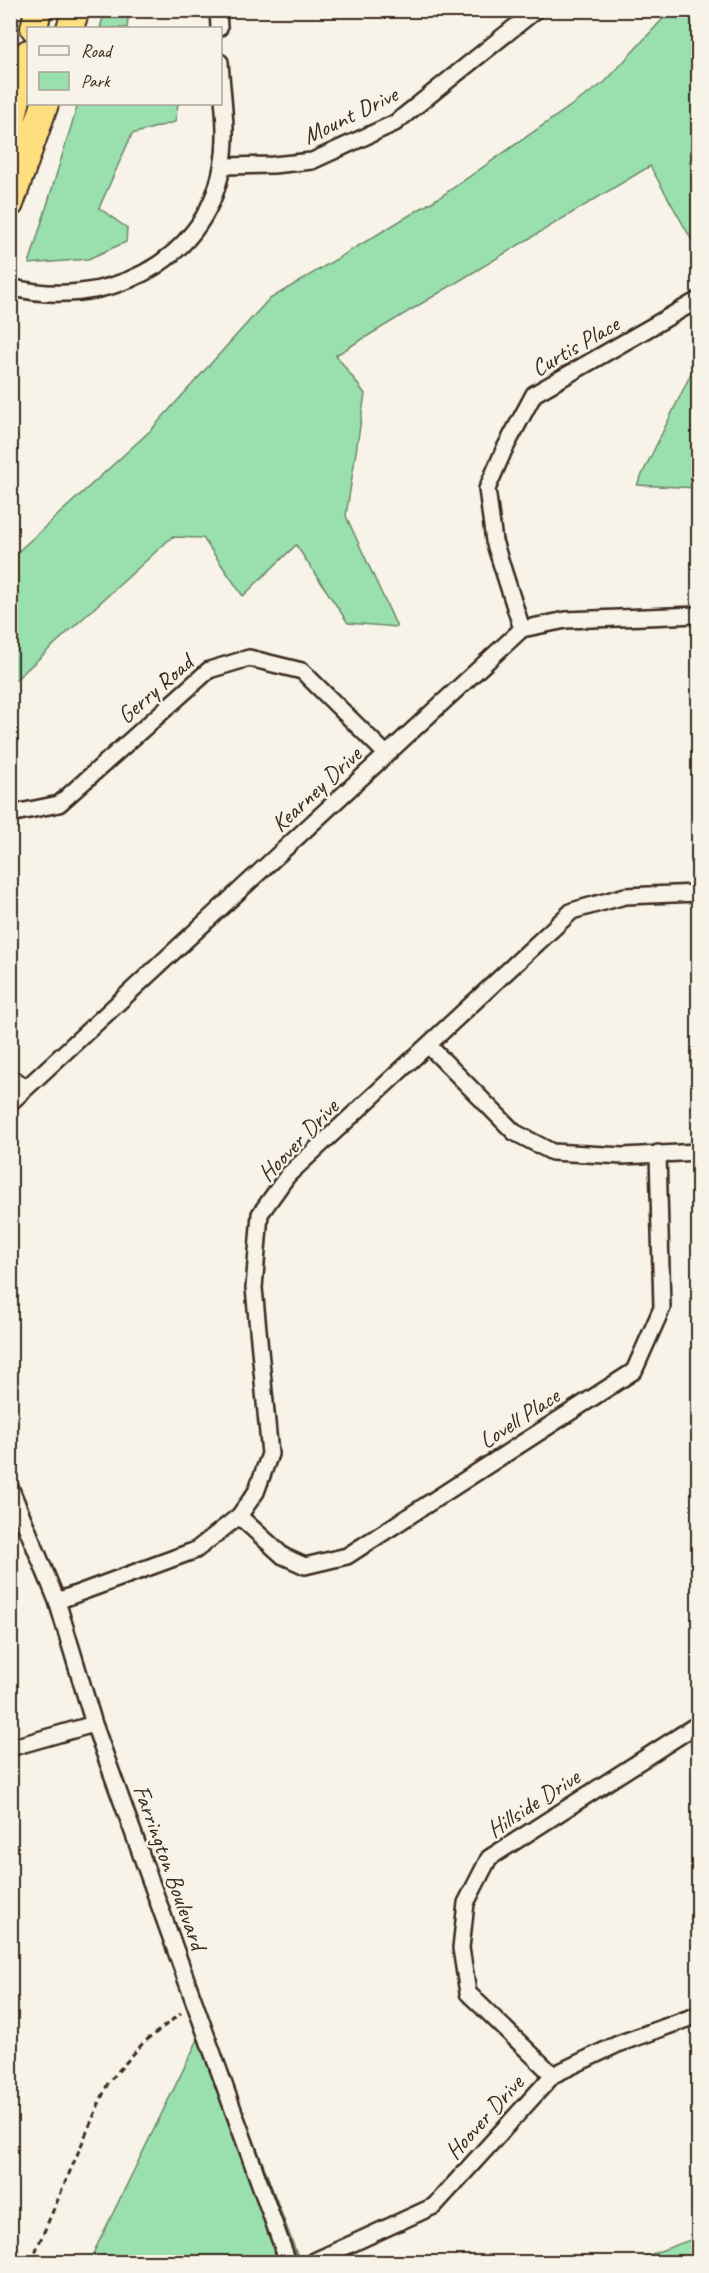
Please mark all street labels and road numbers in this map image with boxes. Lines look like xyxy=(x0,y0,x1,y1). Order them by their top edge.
street label: Mount Drive xyxy=(298,78,404,151)
street label: Curtis Place xyxy=(526,308,626,383)
street label: Gerry Road xyxy=(111,646,202,730)
street label: Kearney Drive xyxy=(265,738,369,838)
street label: Hoover Drive xyxy=(251,1091,346,1188)
street label: Lovell Place xyxy=(473,1380,567,1455)
street label: Hillside Drive xyxy=(481,1761,587,1844)
street label: Farrington Boulevard xyxy=(126,1781,215,1957)
street label: Hoover Drive xyxy=(438,2067,531,2166)

